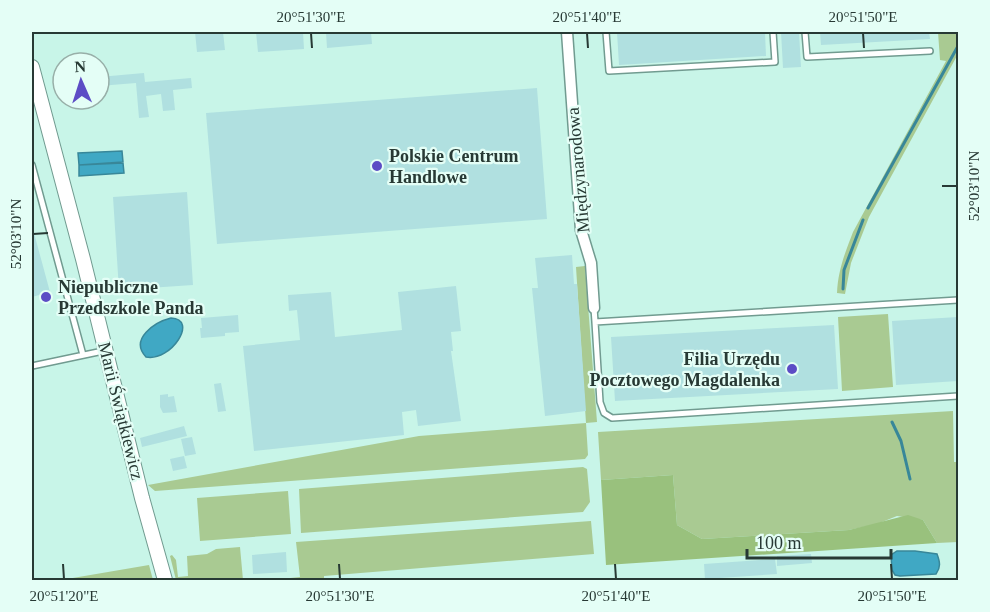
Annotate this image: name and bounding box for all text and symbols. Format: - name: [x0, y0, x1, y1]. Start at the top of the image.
- text: 20°51'30"E: [277, 9, 346, 25]
- text: 20°51'40"E: [553, 9, 622, 25]
- text: 20°51'50"E: [829, 9, 898, 25]
- north arrow: [51, 51, 111, 111]
- text: N: [74, 58, 87, 75]
- street label: Międzynarodowa: [563, 106, 593, 234]
- place label: Polskie Centrum Handlowe: [389, 146, 519, 187]
- text: 52°03'10"N: [966, 151, 982, 221]
- marker: Polskie Centrum Handlowe: [370, 159, 384, 173]
- text: 52°03'10"N: [8, 199, 24, 269]
- place label: Niepubliczne Przedszkole Panda: [58, 277, 204, 318]
- marker: Niepubliczne Przedszkole Panda: [39, 290, 53, 304]
- street label: Marii Świątkiewicz: [94, 340, 149, 482]
- place label: Filia Urzędu Pocztowego Magdalenka: [590, 349, 780, 390]
- marker: Filia Urzędu Pocztowego Magdalenka: [785, 362, 799, 376]
- scale bar: [747, 522, 891, 560]
- text: 100 m: [756, 533, 802, 553]
- text: 20°51'20"E: [30, 588, 99, 604]
- text: 20°51'30"E: [306, 588, 375, 604]
- text: 20°51'40"E: [582, 588, 651, 604]
- text: 20°51'50"E: [858, 588, 927, 604]

